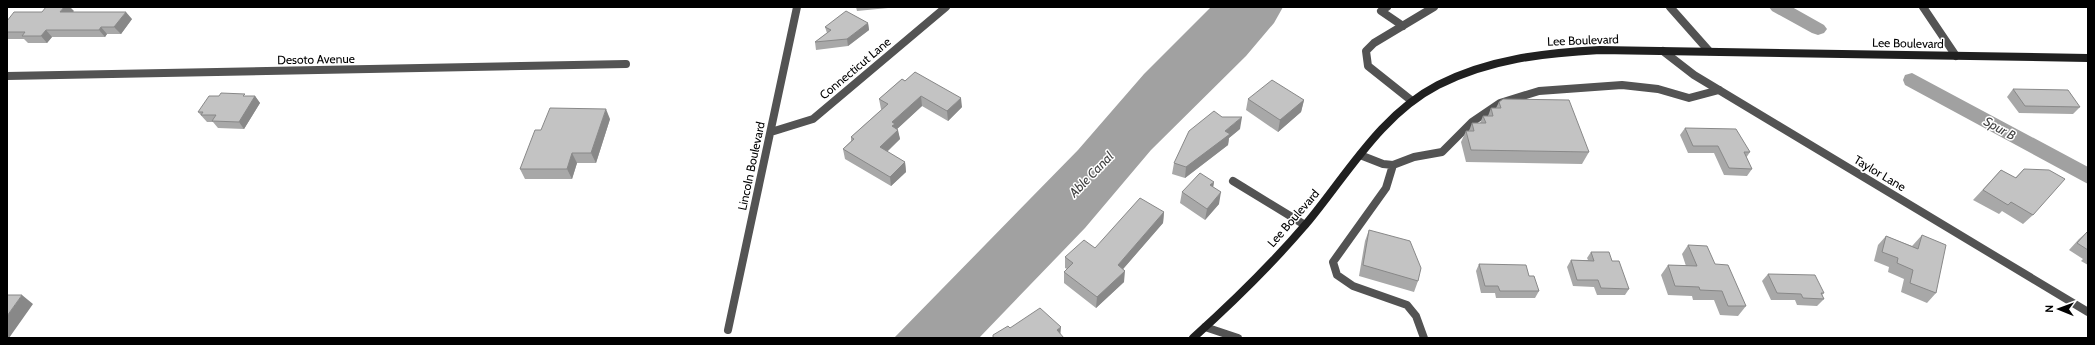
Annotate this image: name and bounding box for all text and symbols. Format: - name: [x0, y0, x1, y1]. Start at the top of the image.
- street label: Lee Boulevard: [1547, 31, 1619, 49]
- street label: Connecticut Lane: [816, 34, 894, 102]
- street label: Lee Boulevard: [1872, 35, 1944, 51]
- street label: Desoto Avenue: [277, 51, 355, 67]
- water label: Spur B: [1981, 113, 2019, 143]
- street label: Lincoln Boulevard: [734, 120, 768, 212]
- water label: Able Canal: [1065, 148, 1116, 201]
- street label: Taylor Lane: [1851, 152, 1909, 194]
- street label: Lee Boulevard: [1264, 186, 1322, 250]
- north arrow: [2039, 289, 2079, 329]
- text: N: [2042, 305, 2056, 313]

